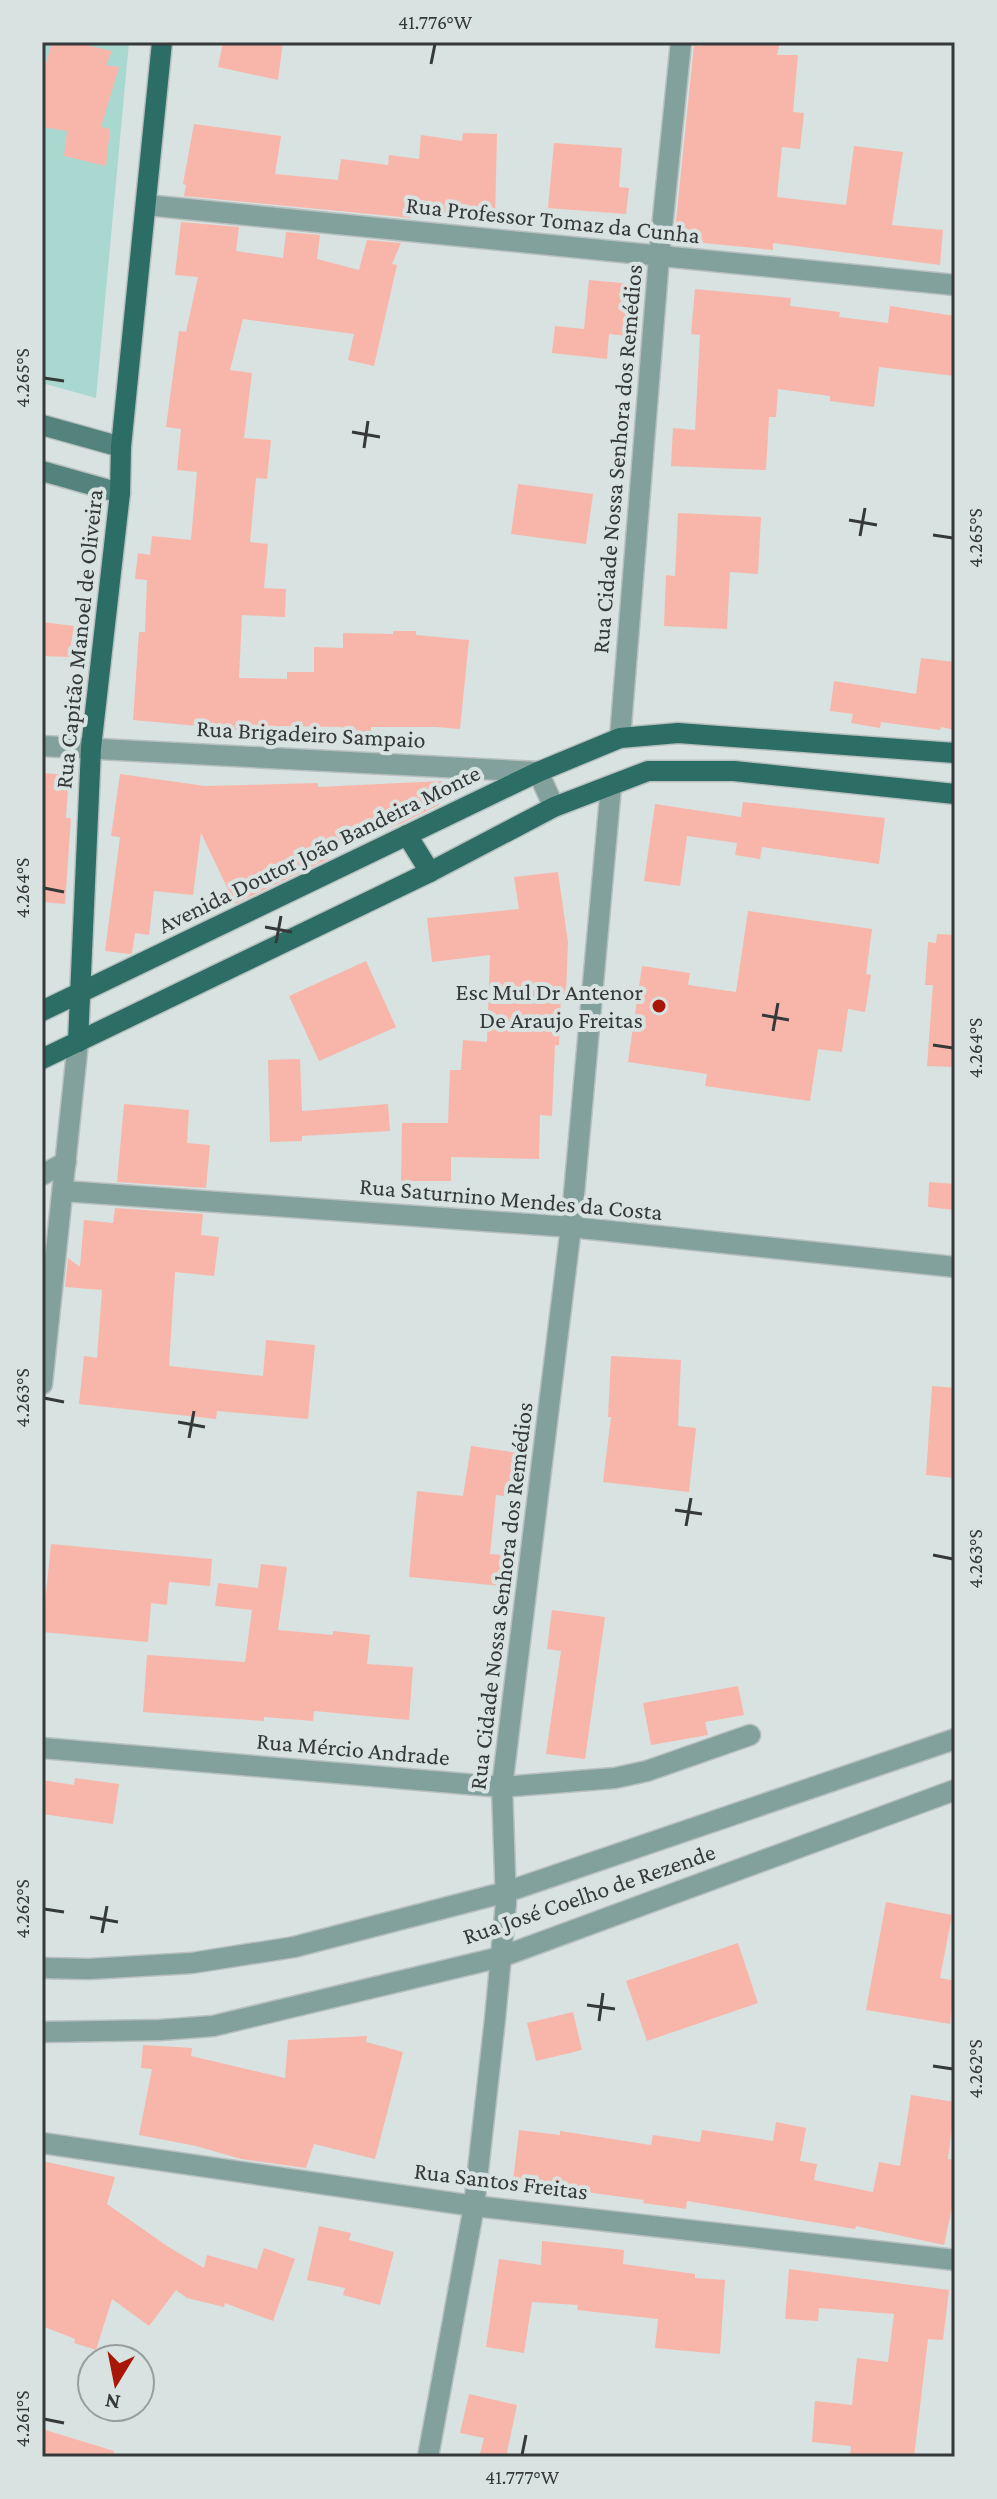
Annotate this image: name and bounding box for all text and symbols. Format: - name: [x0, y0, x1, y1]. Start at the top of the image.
- text: 41.776°W: [398, 11, 473, 33]
- street label: Rua Professor Tomaz da Cunha: [405, 191, 701, 248]
- street label: Rua Cidade Nossa Senhora dos Remédios: [586, 263, 647, 655]
- text: 4.265°S: [11, 348, 33, 408]
- street label: Rua Capitão Manoel de Oliveira: [49, 488, 108, 790]
- text: 4.265°S: [964, 508, 986, 568]
- street label: Rua Brigadeiro Sampaio: [196, 714, 426, 753]
- street label: Avenida Doutor João Bandeira Monte: [153, 759, 484, 939]
- text: 4.264°S: [11, 858, 33, 918]
- place label: Esc Mul Dr Antenor De Araujo Freitas: [455, 978, 643, 1033]
- marker: Esc Mul Dr Antenor De Araujo Freitas: [650, 997, 668, 1015]
- text: 4.264°S: [964, 1018, 986, 1078]
- street label: Rua Saturnino Mendes da Costa: [358, 1172, 664, 1225]
- text: 4.263°S: [11, 1368, 33, 1428]
- street label: Rua Cidade Nossa Senhora dos Remédios: [463, 1401, 538, 1791]
- text: 4.263°S: [964, 1529, 986, 1589]
- street label: Rua Mércio Andrade: [255, 1727, 451, 1770]
- street label: Rua José Coelho de Rezende: [459, 1838, 718, 1949]
- text: 4.262°S: [11, 1879, 33, 1939]
- text: 4.262°S: [964, 2039, 986, 2099]
- street label: Rua Santos Freitas: [413, 2156, 590, 2205]
- north arrow: [76, 2343, 156, 2423]
- text: N: [103, 2389, 122, 2416]
- text: 4.261°S: [11, 2390, 33, 2448]
- text: 41.777°W: [485, 2466, 560, 2488]

